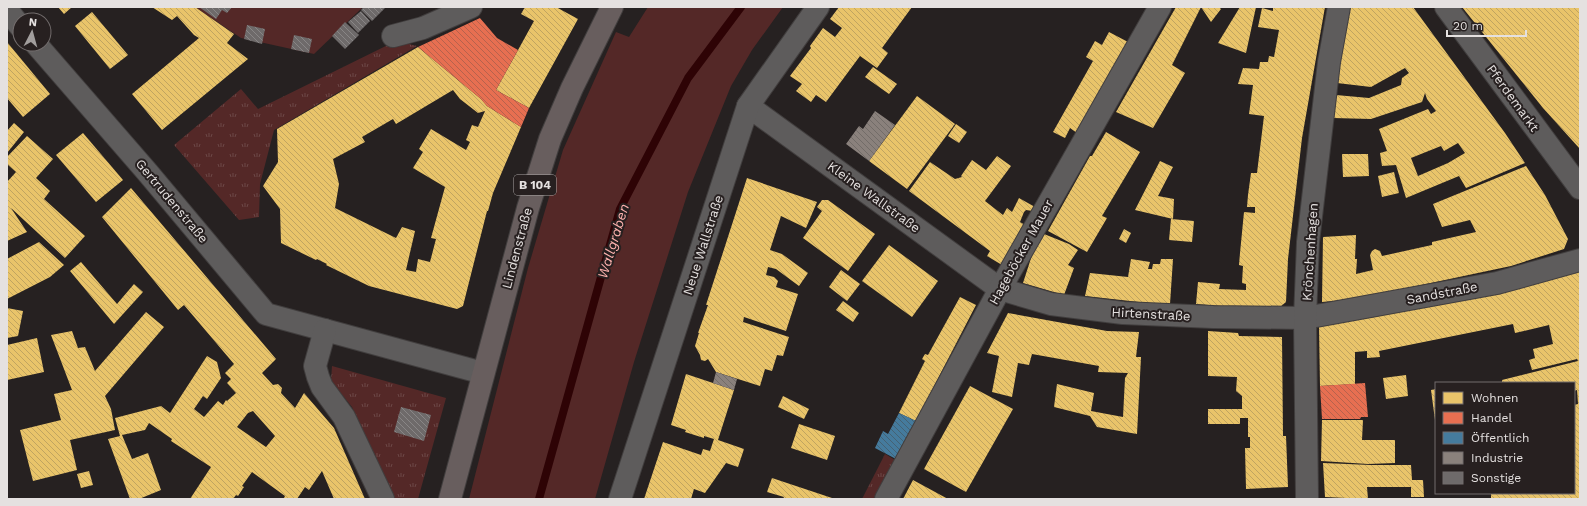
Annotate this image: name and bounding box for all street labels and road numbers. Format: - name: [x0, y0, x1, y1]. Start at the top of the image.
- street label: Pferdemarkt: [1484, 62, 1543, 135]
- street label: Gertrudenstraße: [133, 156, 211, 246]
- street label: Kleine Wallstraße: [825, 158, 923, 236]
- road number: B 104: [514, 175, 556, 195]
- street label: Neue Wallstraße: [680, 193, 726, 297]
- street label: Hageböcker Mauer: [986, 197, 1056, 307]
- street label: Krönchenhagen: [1299, 202, 1321, 302]
- street label: Lindenstraße: [499, 206, 535, 290]
- street label: Sandstraße: [1405, 279, 1479, 307]
- street label: Hirtenstraße: [1111, 304, 1191, 324]

